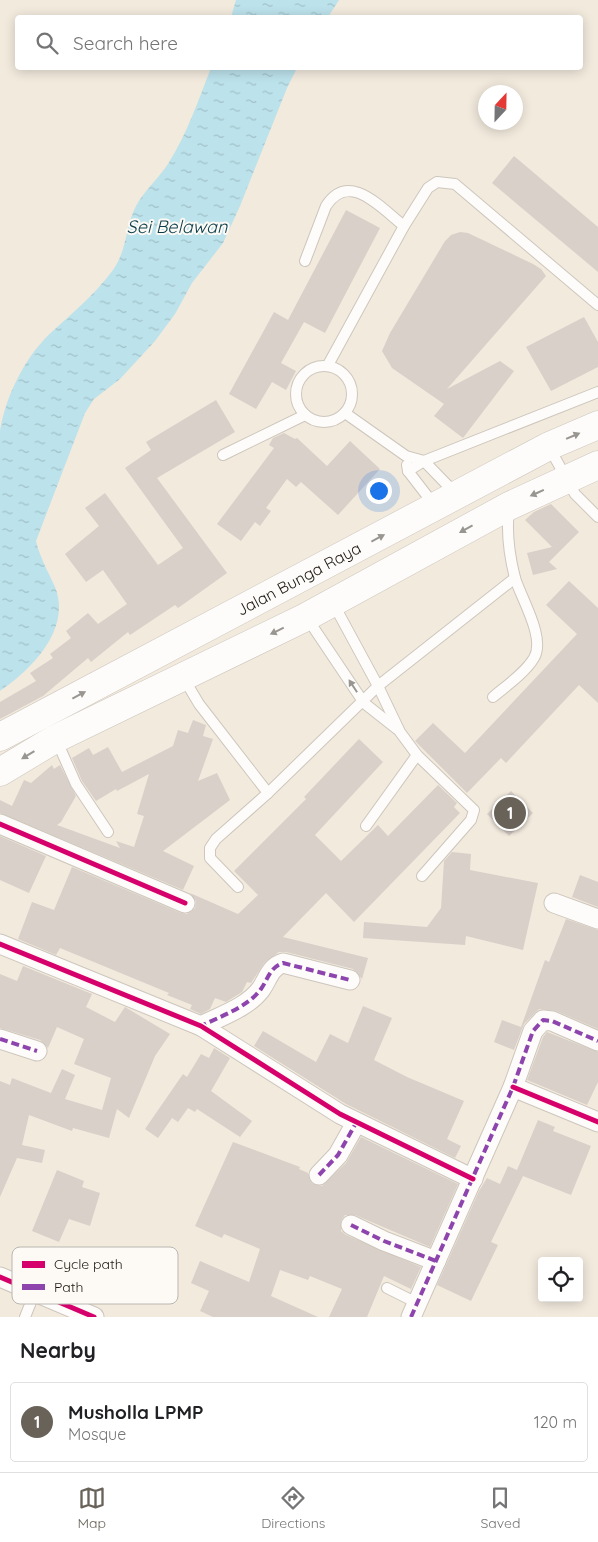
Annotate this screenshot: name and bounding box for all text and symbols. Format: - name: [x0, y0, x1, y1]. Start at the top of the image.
- search box: [15, 15, 583, 70]
- icon: search: [33, 29, 61, 57]
- text: Search here: [73, 31, 178, 55]
- north arrow: [478, 85, 523, 130]
- water label: Sei Belawan: [127, 215, 228, 238]
- one-way arrow: [566, 431, 580, 439]
- your location: [366, 478, 392, 504]
- one-way arrow: [530, 490, 544, 498]
- one-way arrow: [460, 525, 473, 534]
- one-way arrow: [371, 534, 385, 542]
- street label: Jalan Bunga Raya: [233, 538, 364, 620]
- one-way arrow: [270, 627, 284, 635]
- one-way arrow: [348, 679, 358, 693]
- one-way arrow: [72, 691, 87, 699]
- one-way arrow: [21, 751, 34, 760]
- pin: 1: [494, 794, 526, 832]
- legend: [12, 1247, 178, 1304]
- text: Cycle path: [54, 1255, 123, 1273]
- map controls: [538, 1257, 583, 1302]
- button: locate: [538, 1257, 583, 1302]
- text: Path: [54, 1278, 83, 1296]
- text: Nearby: [20, 1337, 96, 1363]
- text: Musholla LPMP: [68, 1400, 204, 1424]
- text: 1: [34, 1412, 40, 1432]
- text: 120 m: [534, 1412, 577, 1432]
- text: Mosque: [68, 1424, 126, 1444]
- tab: Map: [78, 1484, 106, 1532]
- tab: Directions: [261, 1484, 325, 1532]
- tab: Saved: [480, 1484, 520, 1532]

